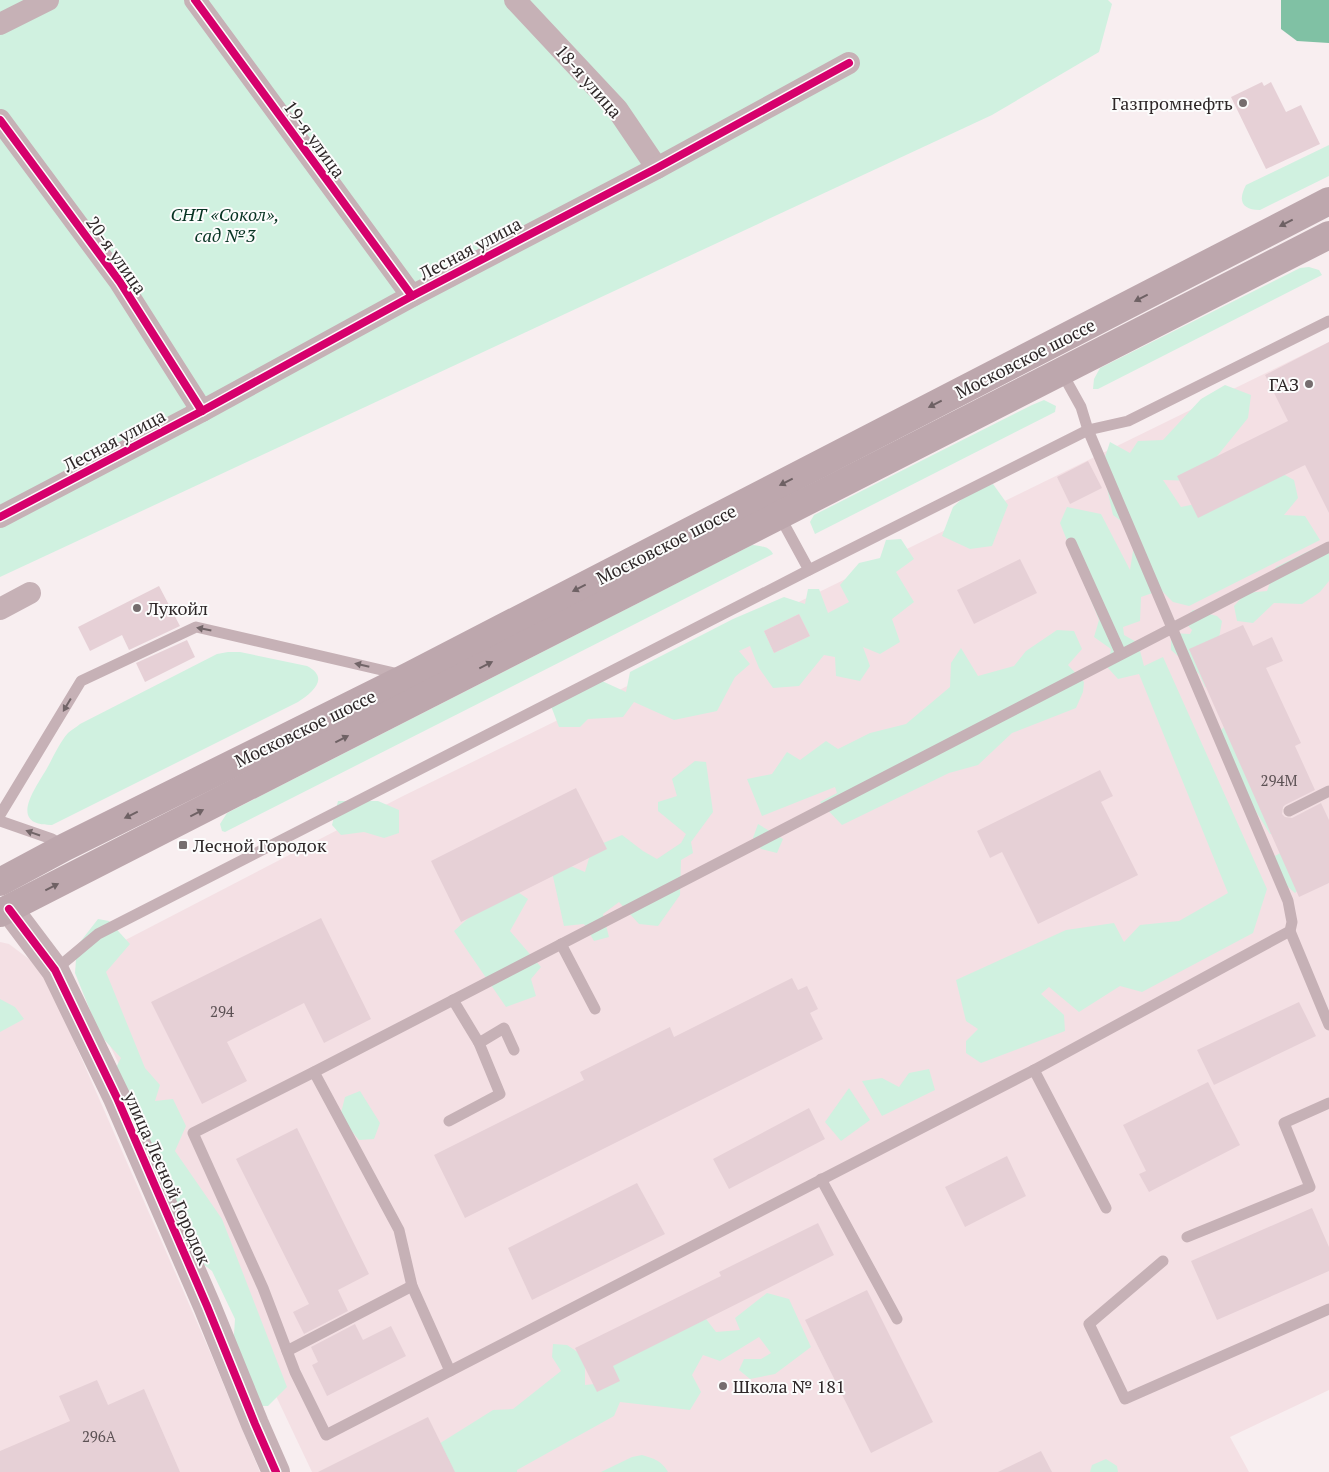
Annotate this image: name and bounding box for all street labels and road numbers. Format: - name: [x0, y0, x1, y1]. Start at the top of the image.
- street label: 18-я улица: [550, 39, 628, 123]
- street label: 19-я улица: [279, 95, 351, 183]
- street label: 20-я улица: [81, 211, 153, 299]
- street label: Лесная улица: [414, 211, 525, 286]
- street label: Московское шоссе: [951, 312, 1099, 404]
- street label: Лесная улица: [58, 403, 169, 478]
- street label: Московское шоссе: [592, 498, 740, 590]
- street label: Московское шоссе: [230, 683, 380, 773]
- street label: улица Лесной Городок: [119, 1087, 217, 1269]

